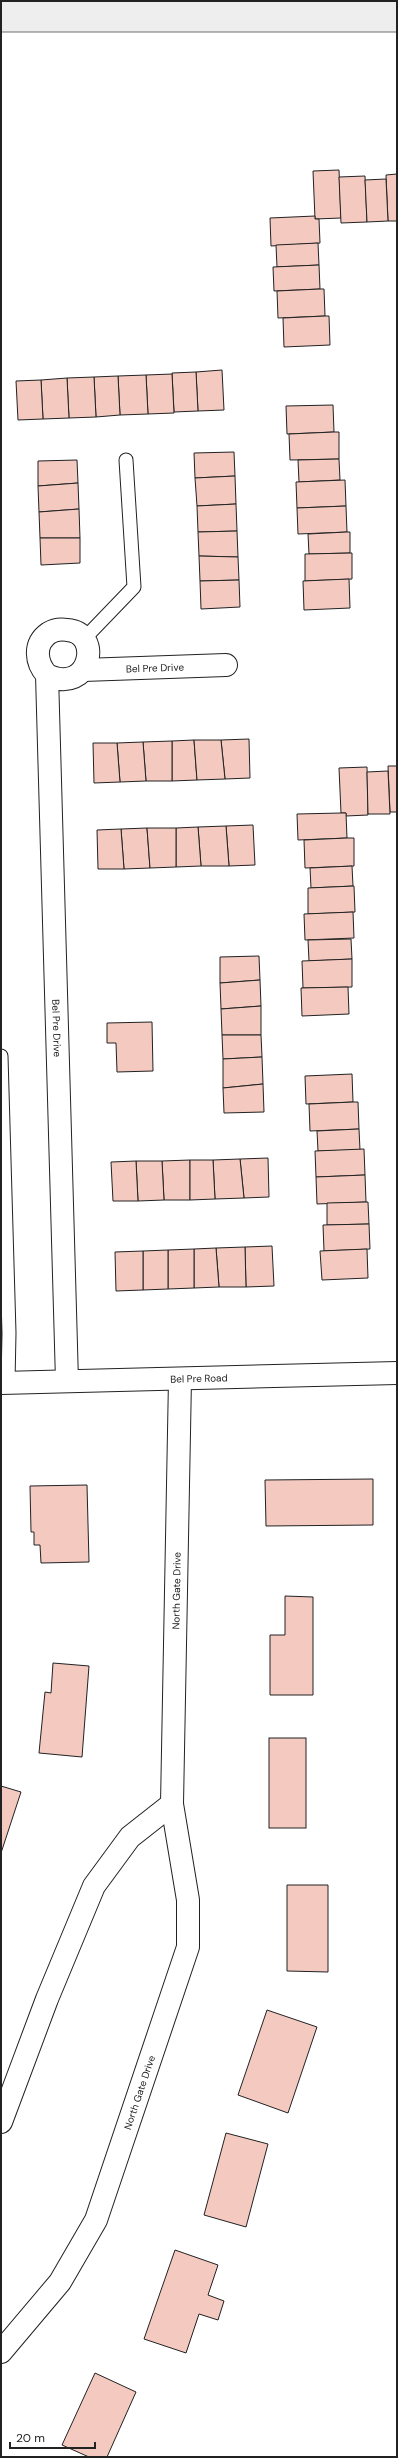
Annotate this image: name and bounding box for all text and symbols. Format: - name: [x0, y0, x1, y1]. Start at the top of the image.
- street label: Bel Pre Drive: [126, 660, 185, 675]
- street label: Bel Pre Drive: [49, 999, 64, 1058]
- street label: Bel Pre Road: [170, 1371, 228, 1386]
- street label: North Gate Drive: [169, 1551, 184, 1630]
- street label: North Gate Drive: [121, 2053, 158, 2131]
- scale bar: [10, 2424, 95, 2450]
- text: 20 m: [16, 2430, 45, 2446]

